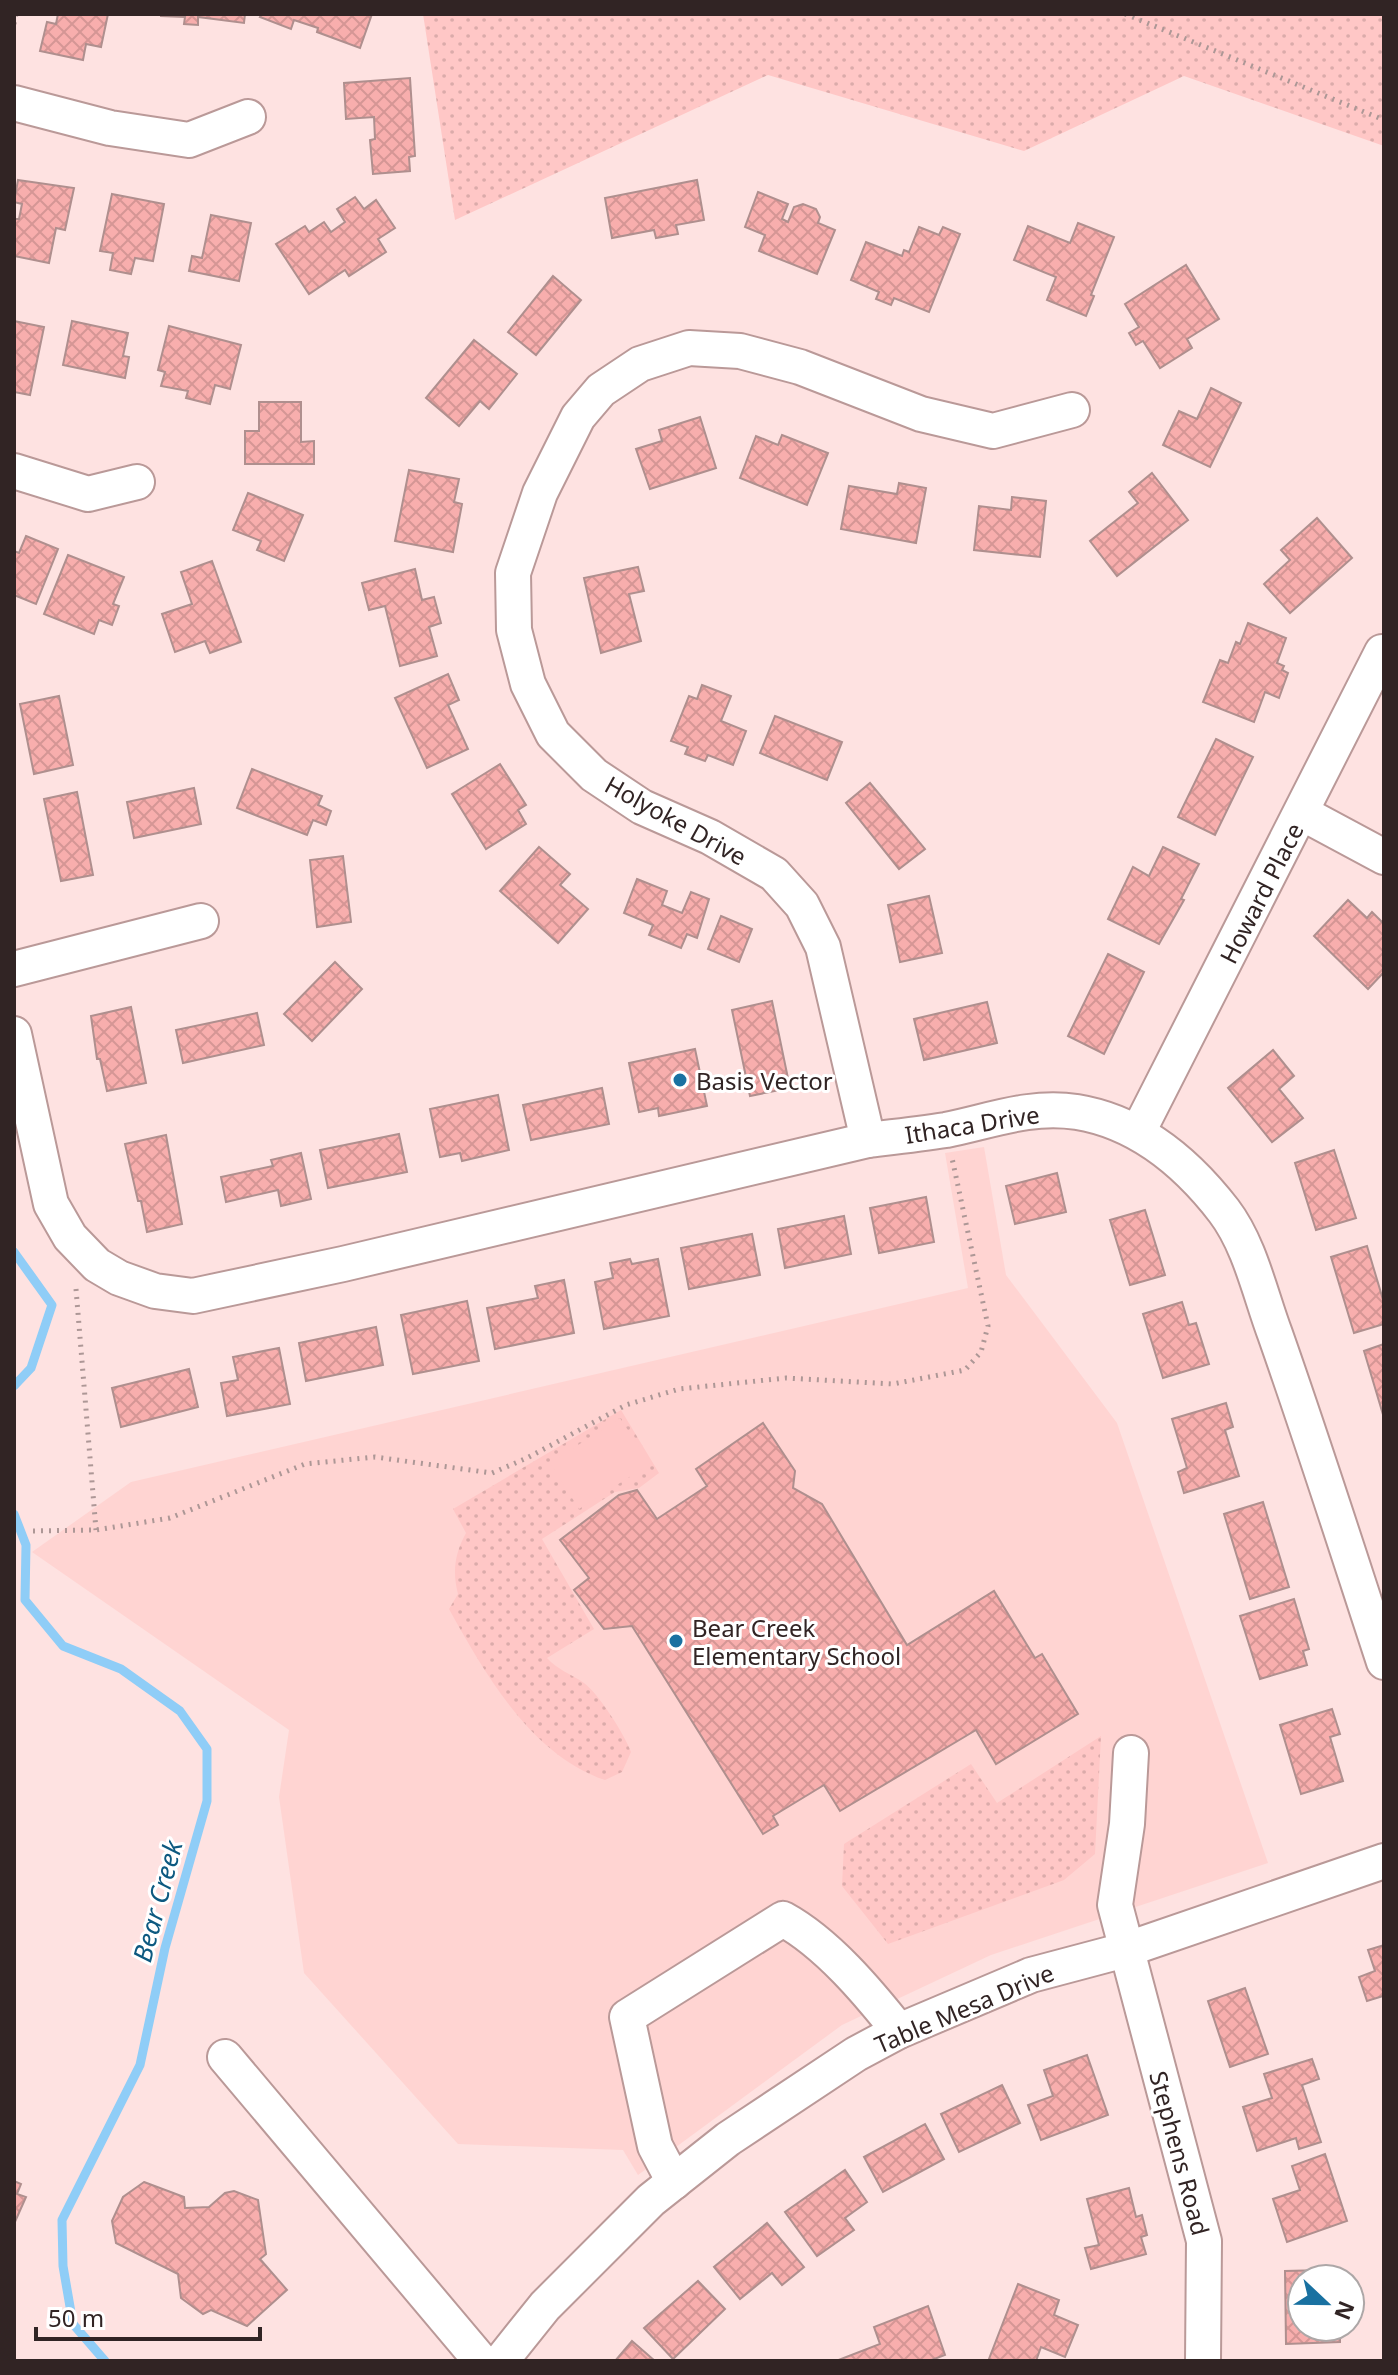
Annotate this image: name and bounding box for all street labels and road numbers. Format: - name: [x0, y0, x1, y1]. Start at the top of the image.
- street label: Holyoke Drive: [599, 767, 753, 873]
- street label: Howard Place: [1211, 817, 1311, 969]
- street label: Ithaca Drive: [902, 1097, 1042, 1151]
- street label: Table Mesa Drive: [869, 1955, 1059, 2061]
- street label: Stephens Road: [1142, 2067, 1218, 2239]

